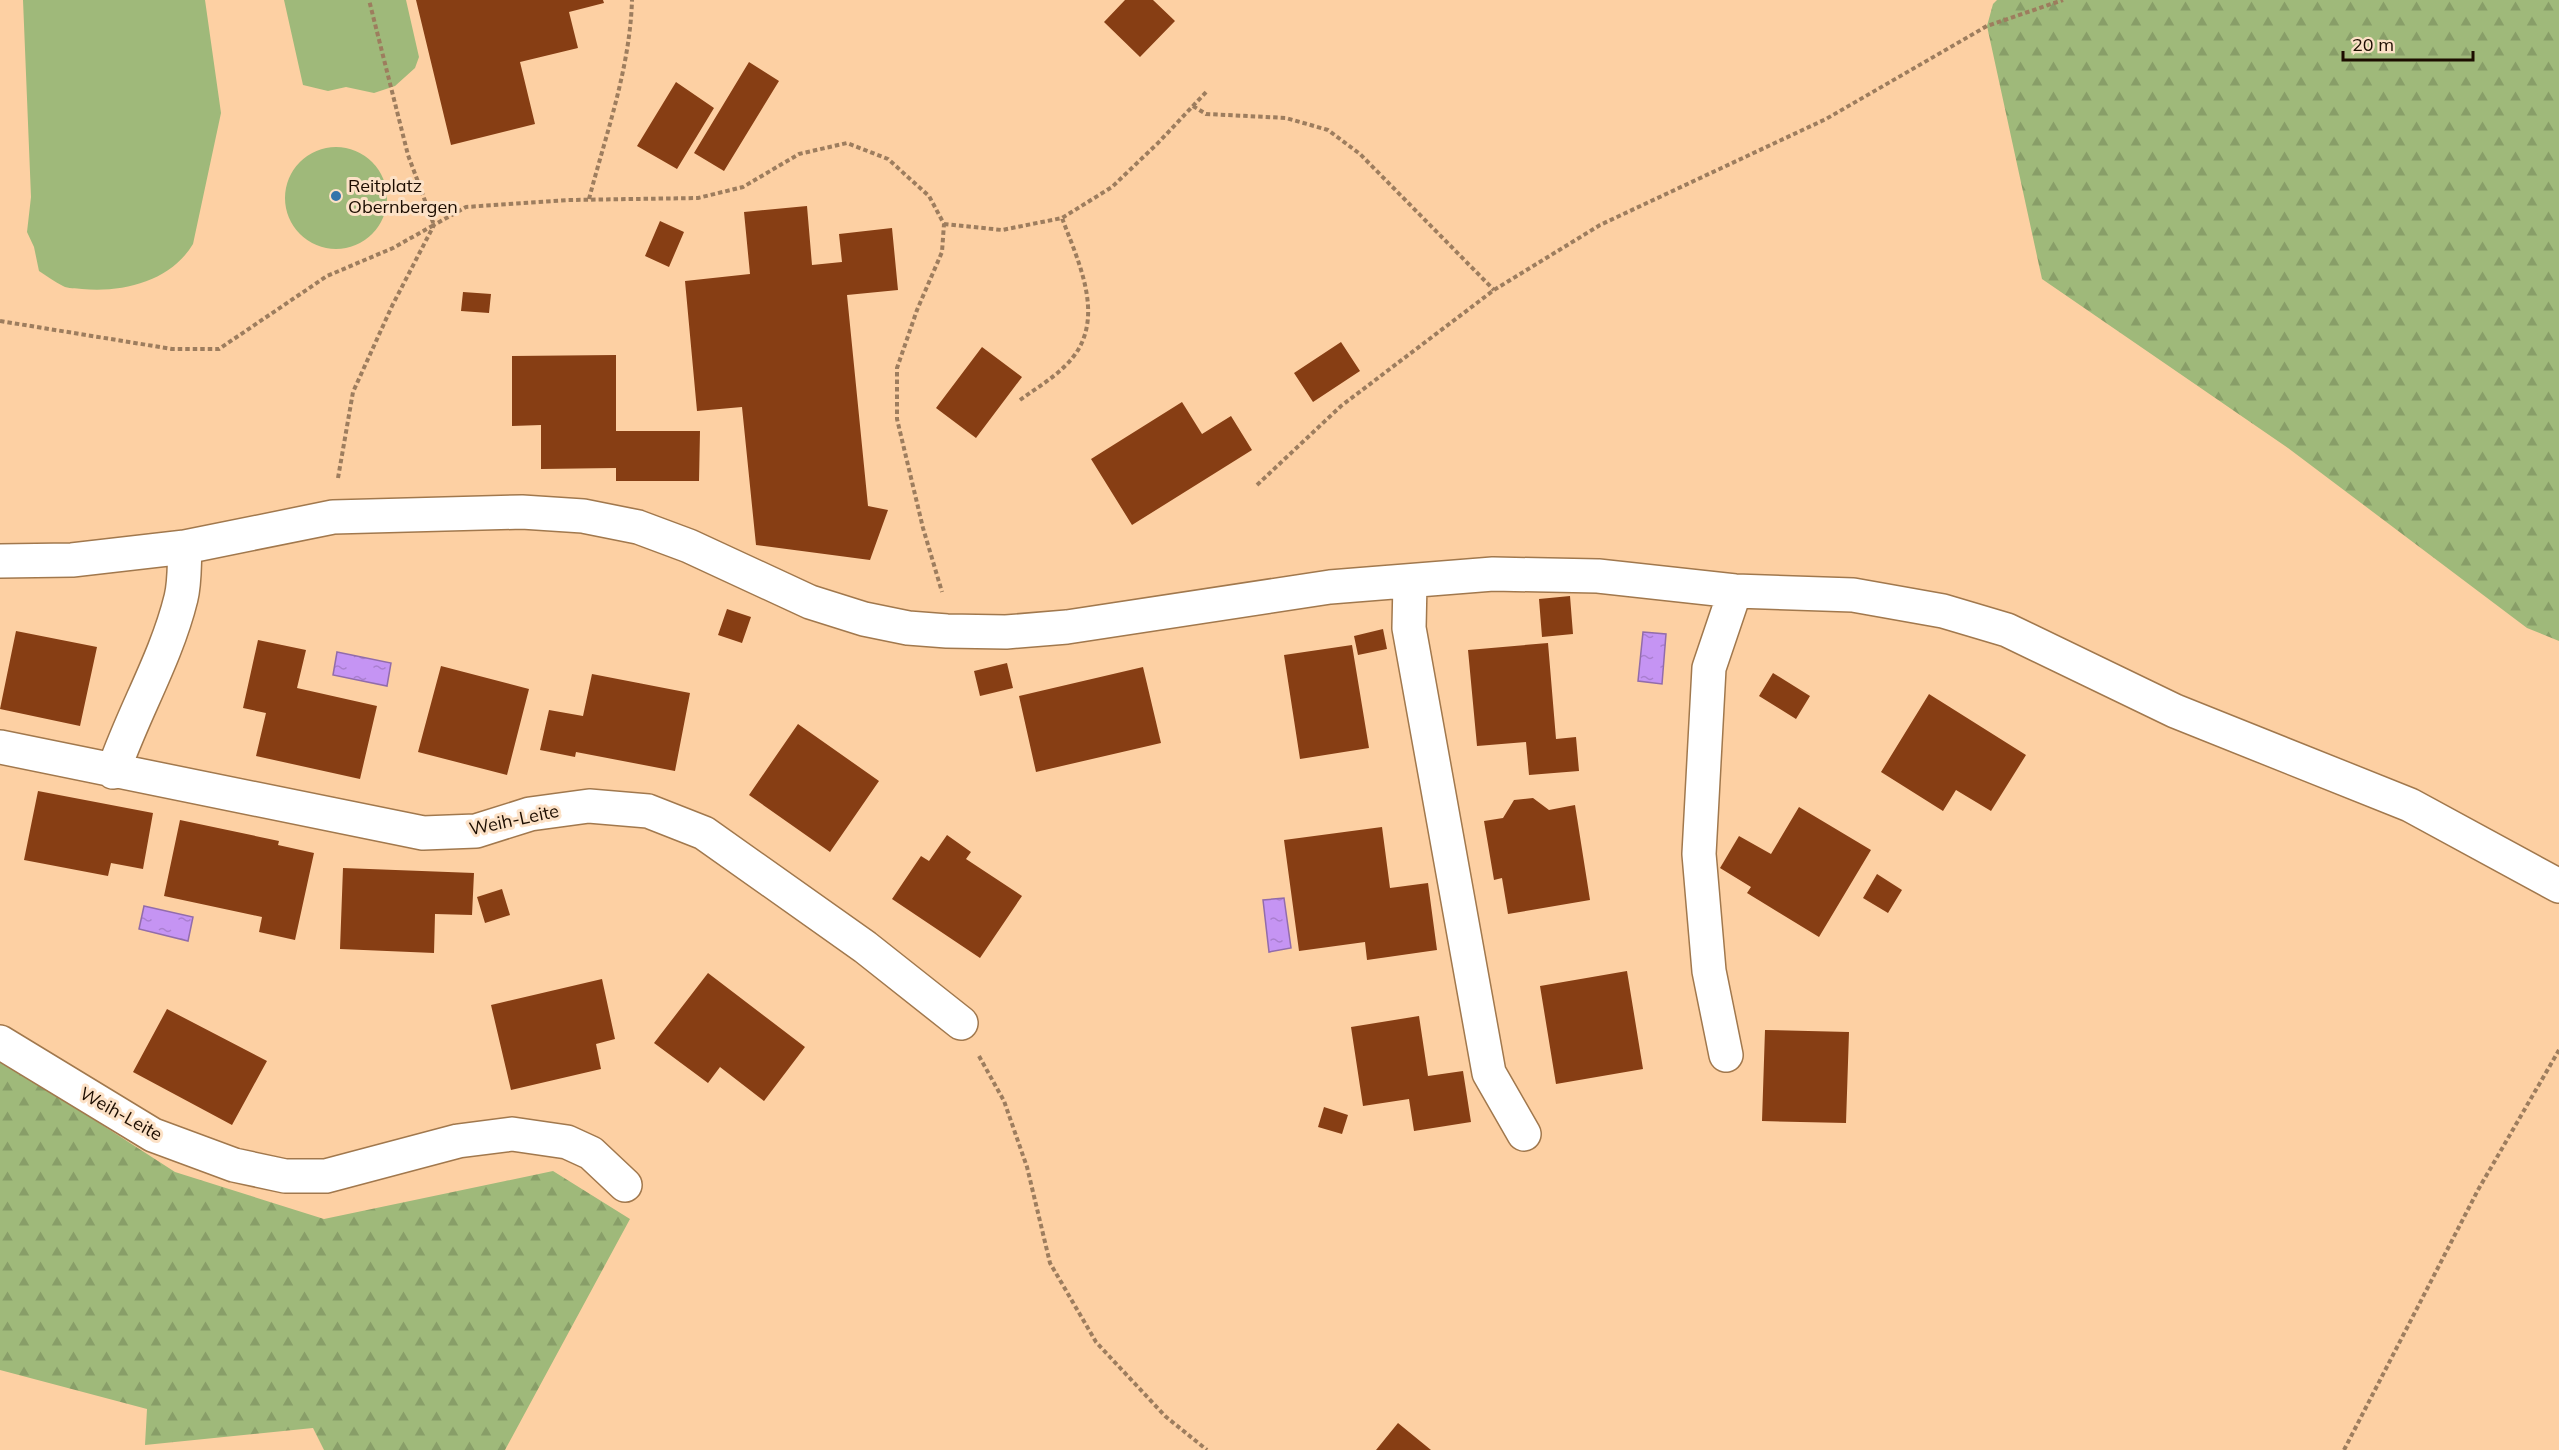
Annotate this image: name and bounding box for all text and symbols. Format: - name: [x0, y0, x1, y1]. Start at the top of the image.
- scale bar: [2343, 24, 2474, 62]
- text: 20 m: [2352, 33, 2394, 56]
- place label: Reitplatz Obernbergen: [348, 174, 458, 218]
- marker: Reitplatz Obernbergen: [329, 189, 343, 203]
- street label: Weih-Leite: [467, 799, 561, 840]
- street label: Weih-Leite: [76, 1081, 167, 1146]

